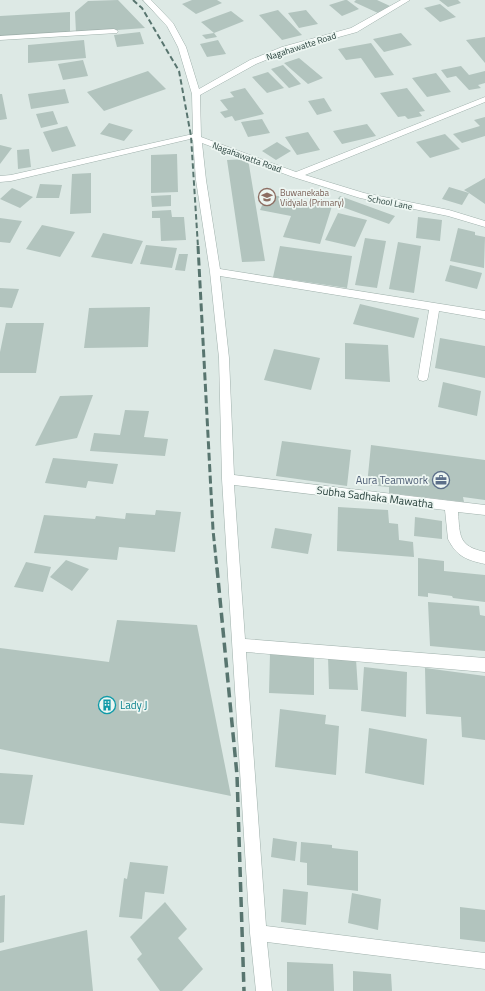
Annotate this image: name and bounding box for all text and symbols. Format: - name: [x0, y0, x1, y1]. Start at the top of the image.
- street label: Nagahawatte Road: [264, 29, 338, 63]
- street label: Nagahawatta Road: [211, 138, 284, 176]
- place label: Buwanekaba Vidyala (Primary): [280, 186, 344, 209]
- school or university icon: Buwanekaba Vidyala (Primary): [257, 187, 277, 207]
- street label: School Lane: [366, 191, 414, 213]
- office icon: Aura Teamwork: [431, 470, 451, 490]
- place label: Aura Teamwork: [356, 472, 429, 488]
- street label: Subha Sadhaka Mawatha: [316, 482, 435, 512]
- building icon: Lady J: [97, 695, 117, 715]
- place label: Lady J: [120, 697, 148, 713]

